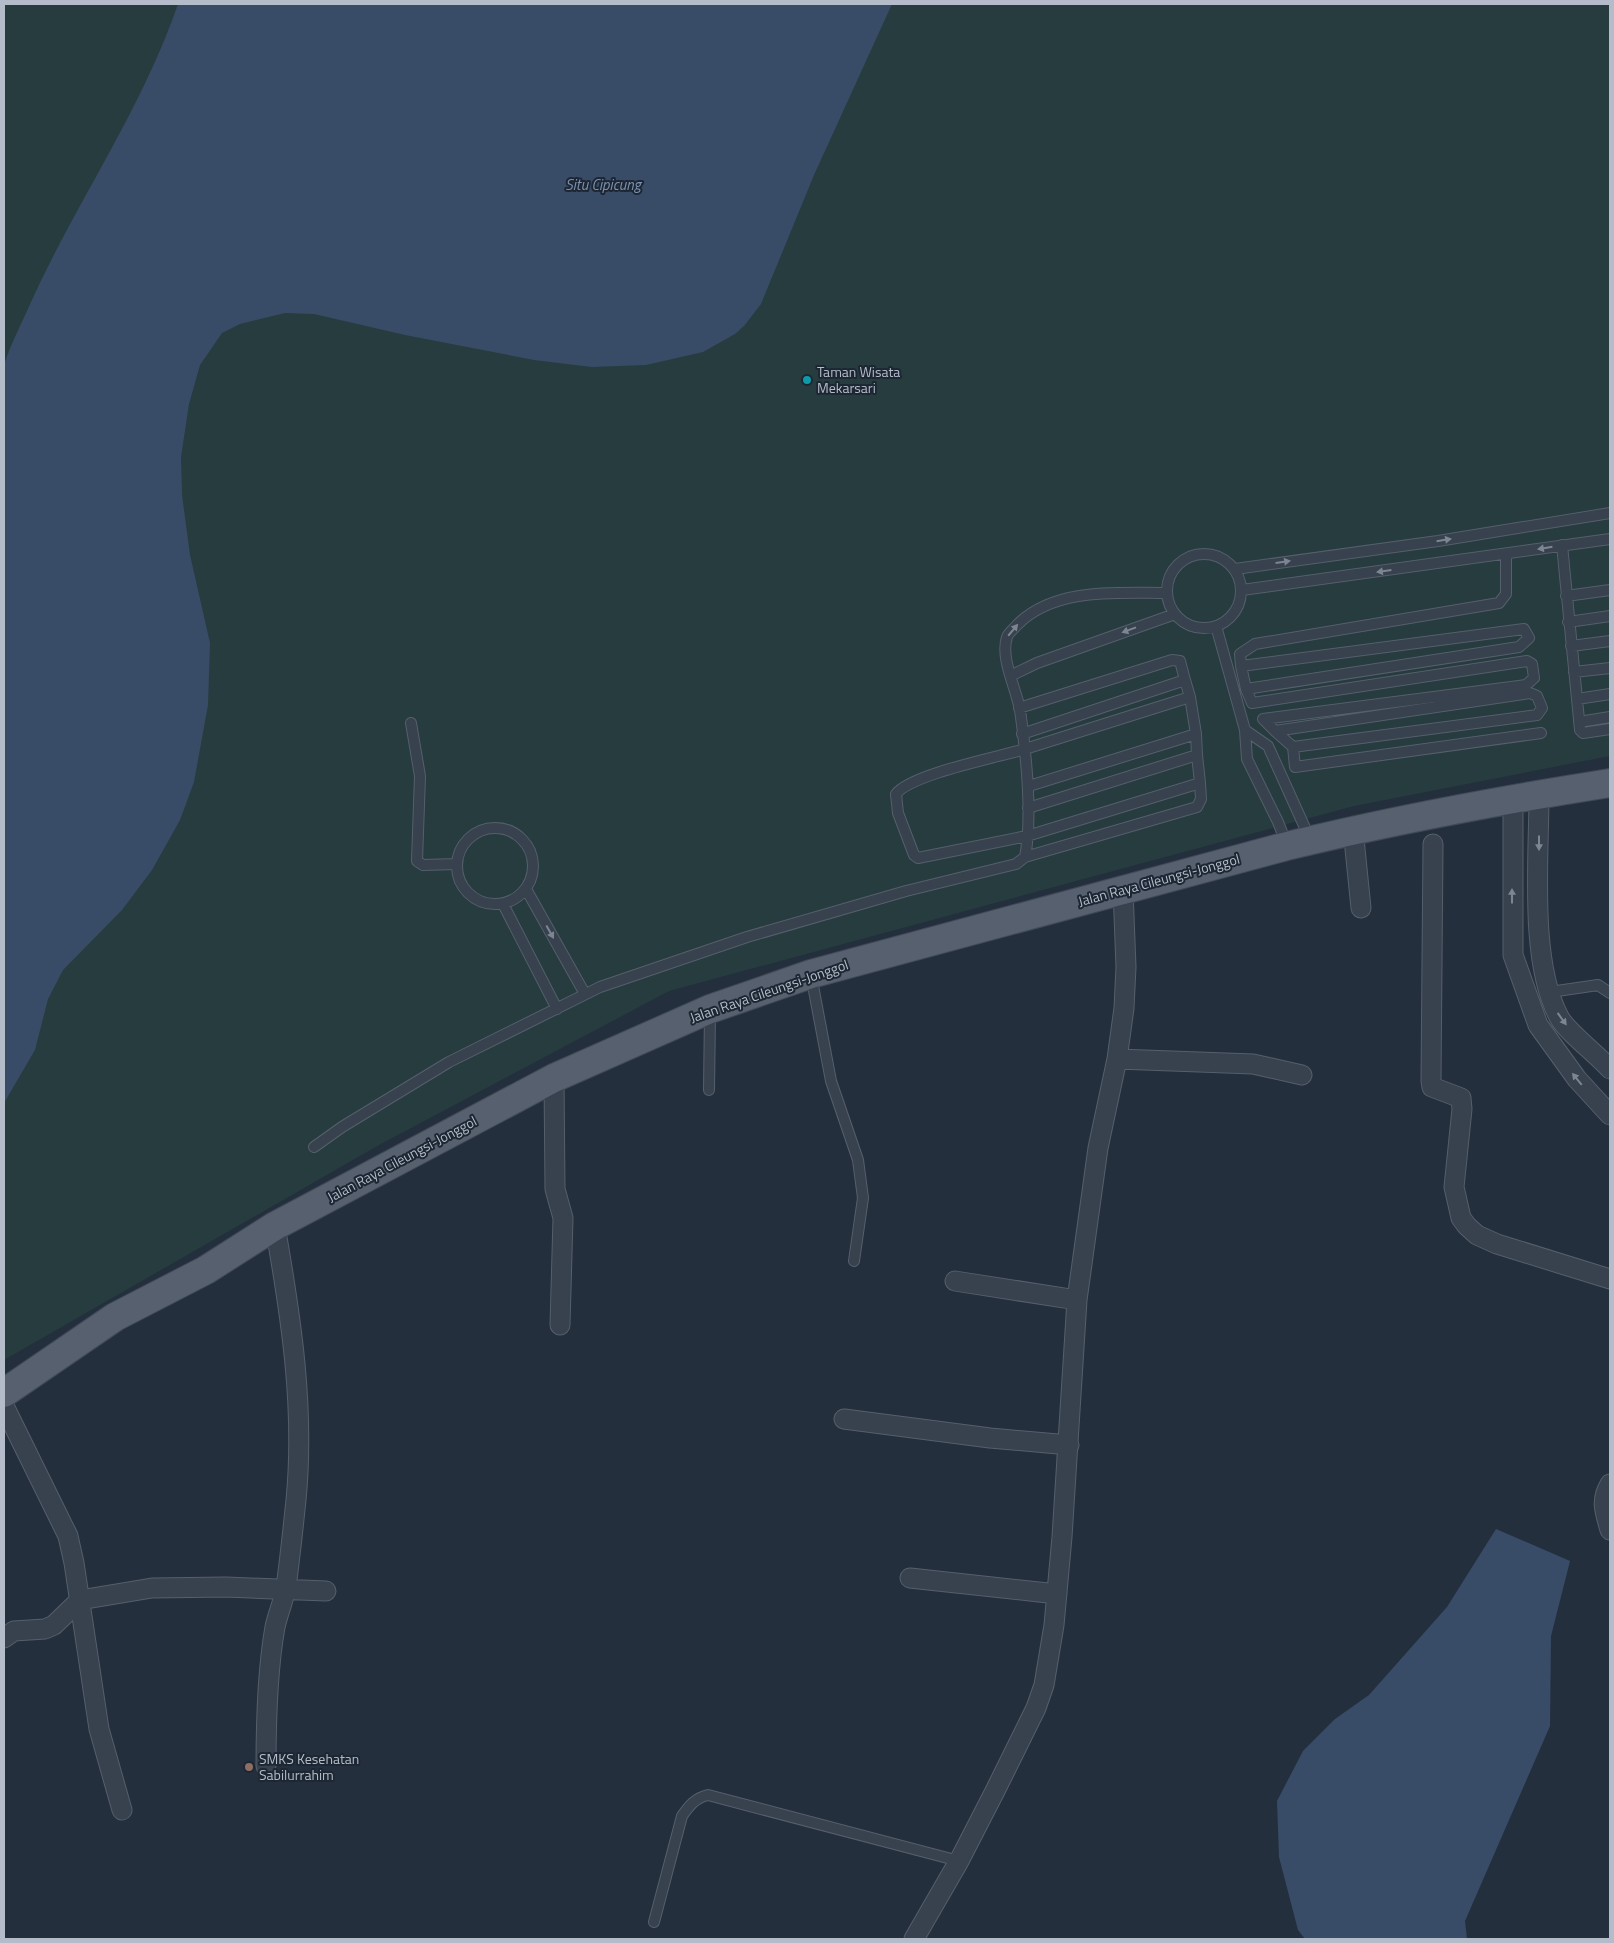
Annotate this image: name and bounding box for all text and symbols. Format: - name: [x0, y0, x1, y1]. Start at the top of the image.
- water label: Situ Cipicung: [565, 173, 643, 196]
- place label: Taman Wisata Mekarsari: [817, 361, 900, 398]
- marker: Taman Wisata Mekarsari: [801, 374, 813, 386]
- one-way arrow: [1436, 536, 1452, 544]
- one-way arrow: [1536, 544, 1552, 552]
- one-way arrow: [1275, 558, 1291, 566]
- one-way arrow: [1375, 567, 1391, 575]
- one-way arrow: [1007, 624, 1018, 637]
- one-way arrow: [1122, 627, 1137, 634]
- one-way arrow: [1535, 835, 1543, 851]
- street label: Jalan Raya Cileungsi-Jonggol: [1076, 848, 1242, 911]
- one-way arrow: [1508, 888, 1516, 904]
- one-way arrow: [545, 925, 554, 938]
- street label: Jalan Raya Cileungsi-Jonggol: [687, 953, 851, 1028]
- one-way arrow: [1557, 1012, 1567, 1026]
- one-way arrow: [1572, 1073, 1583, 1086]
- street label: Jalan Raya Cileungsi-Jonggol: [323, 1110, 480, 1207]
- place label: SMKS Kesehatan Sabilurrahim: [259, 1748, 359, 1785]
- marker: SMKS Kesehatan Sabilurrahim: [243, 1761, 255, 1773]

